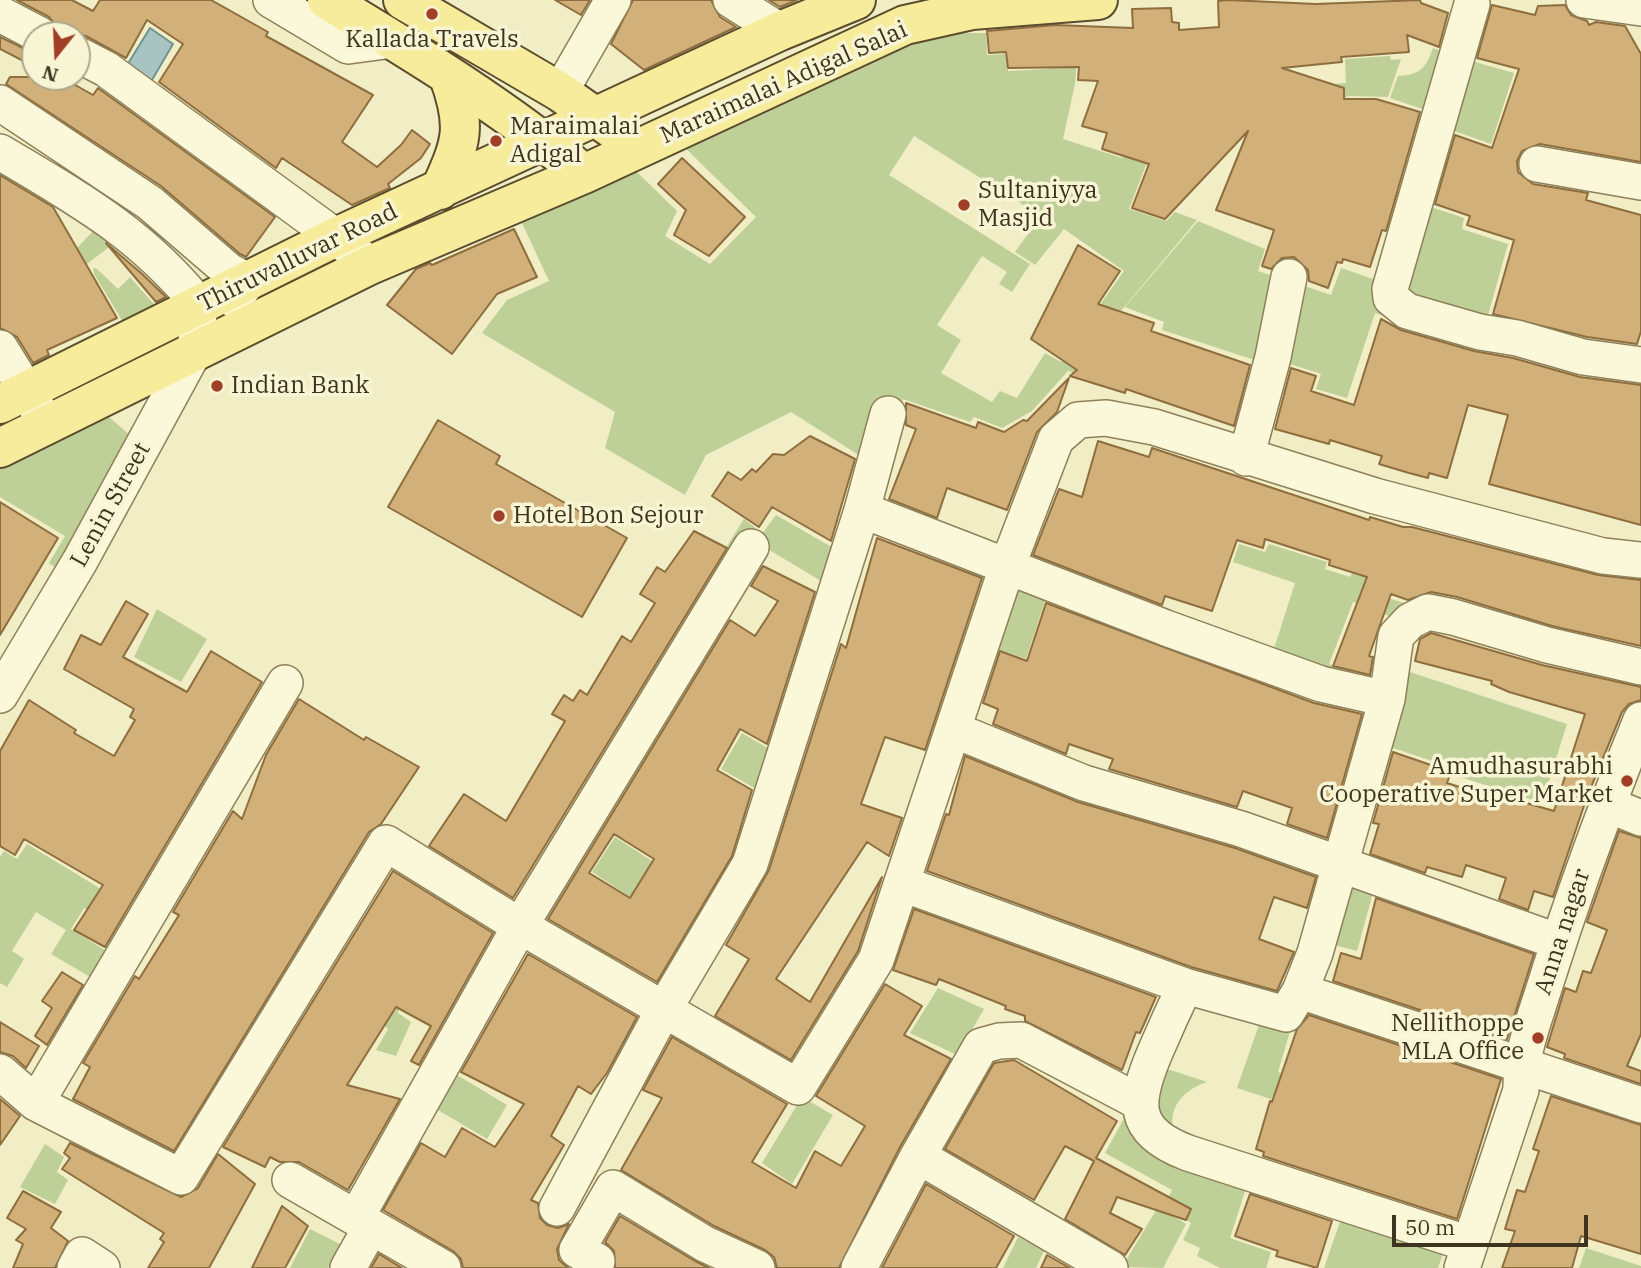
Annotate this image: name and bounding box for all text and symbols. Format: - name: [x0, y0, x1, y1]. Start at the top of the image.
- marker: Kallada Travels: [424, 6, 440, 22]
- street label: Maraimalai Adigal Salai: [656, 16, 912, 150]
- north arrow: [21, 21, 91, 91]
- place label: Kallada Travels: [345, 26, 519, 54]
- text: N: [39, 60, 61, 88]
- place label: Maraimalai Adigal: [510, 113, 639, 169]
- marker: Maraimalai Adigal: [488, 133, 504, 149]
- place label: Sultaniyya Masjid: [978, 177, 1098, 233]
- street label: Thiruvalluvar Road: [194, 197, 402, 319]
- marker: Sultaniyya Masjid: [956, 197, 972, 213]
- place label: Indian Bank: [231, 372, 369, 400]
- marker: Indian Bank: [209, 378, 225, 394]
- street label: Lenin Street: [65, 438, 157, 572]
- place label: Hotel Bon Sejour: [513, 502, 703, 530]
- marker: Hotel Bon Sejour: [491, 508, 507, 524]
- place label: Amudhasurabhi Cooperative Super Market: [1319, 753, 1613, 809]
- marker: Amudhasurabhi Cooperative Super Market: [1619, 773, 1635, 789]
- street label: Anna nagar: [1529, 865, 1597, 999]
- place label: Nellithoppe MLA Office: [1391, 1010, 1524, 1066]
- marker: Nellithoppe MLA Office: [1530, 1030, 1546, 1046]
- scale bar: [1396, 1202, 1592, 1246]
- text: 50 m: [1405, 1213, 1455, 1241]

